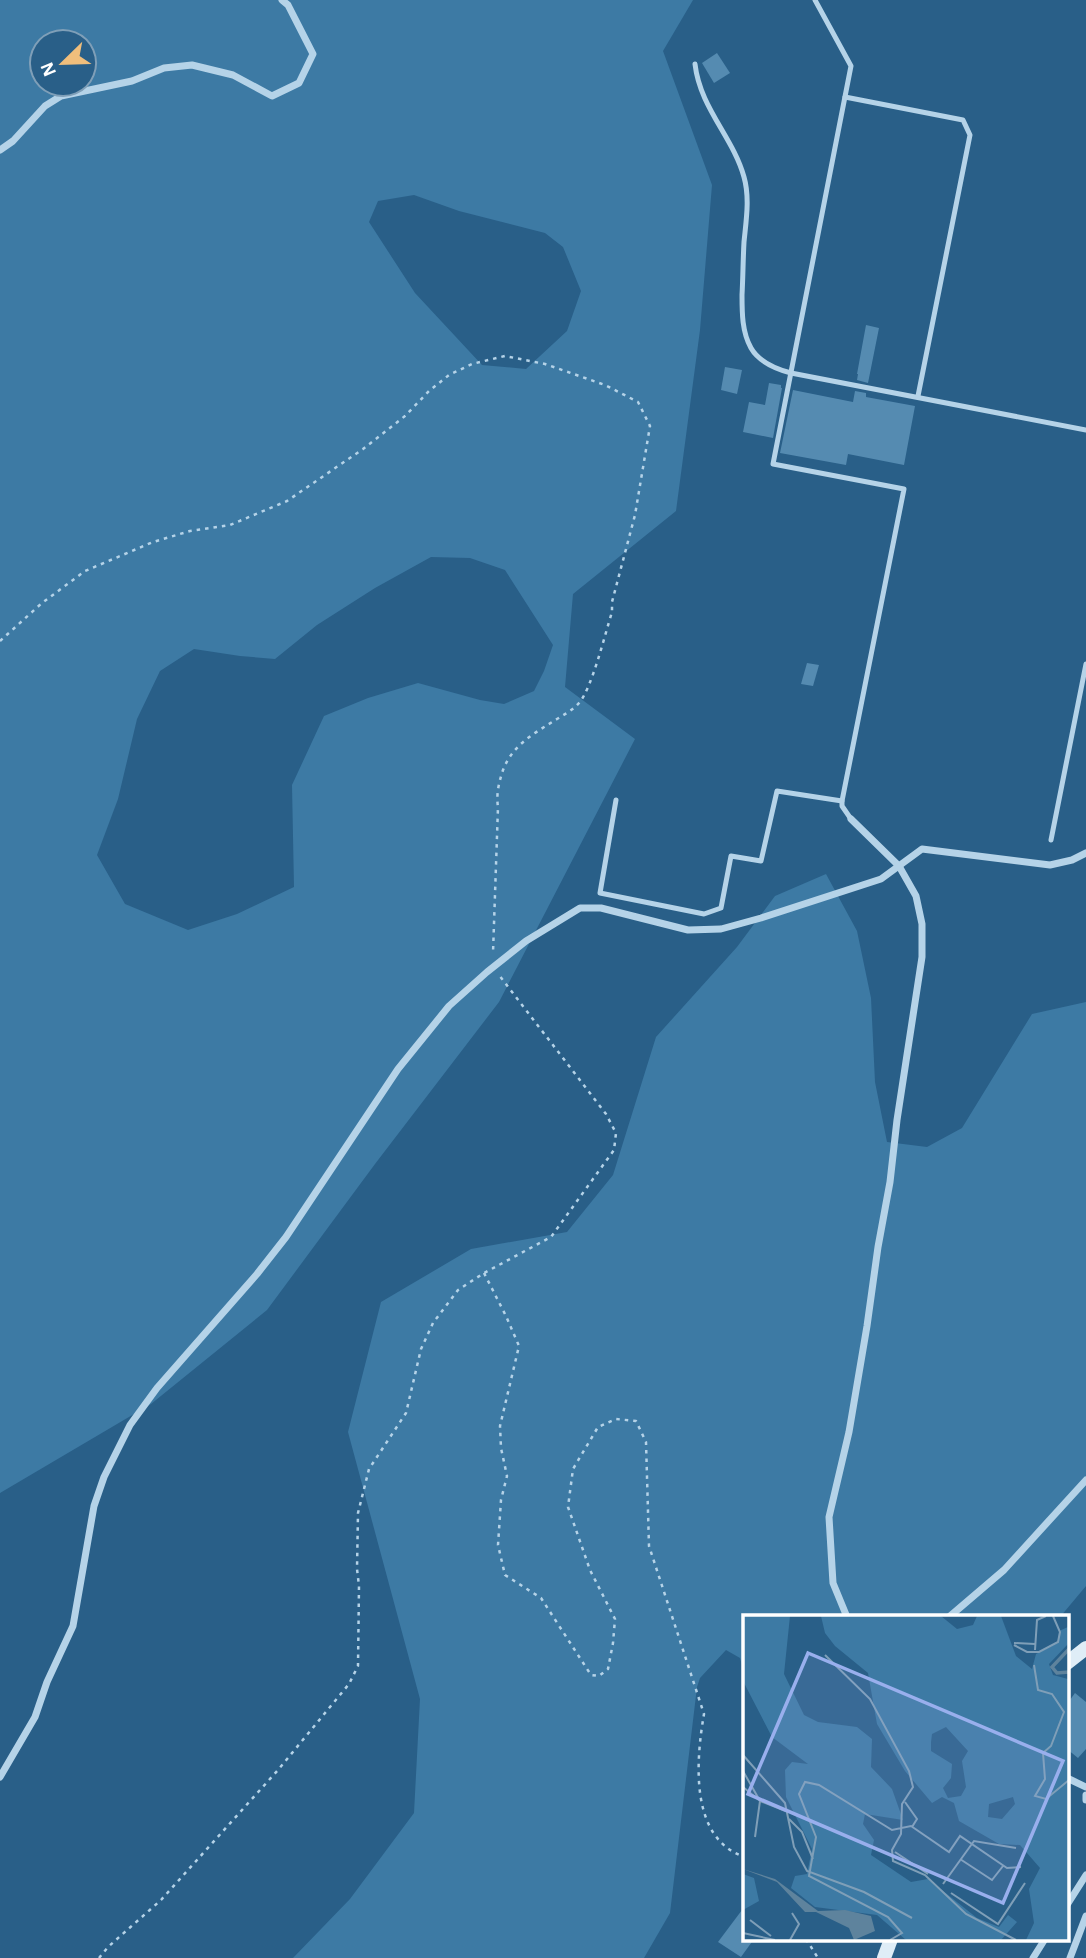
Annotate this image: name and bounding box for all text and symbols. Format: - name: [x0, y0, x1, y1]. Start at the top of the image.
- north arrow: [28, 28, 98, 98]
- text: N: [37, 59, 60, 79]
- inset map: [743, 1615, 1068, 1940]

